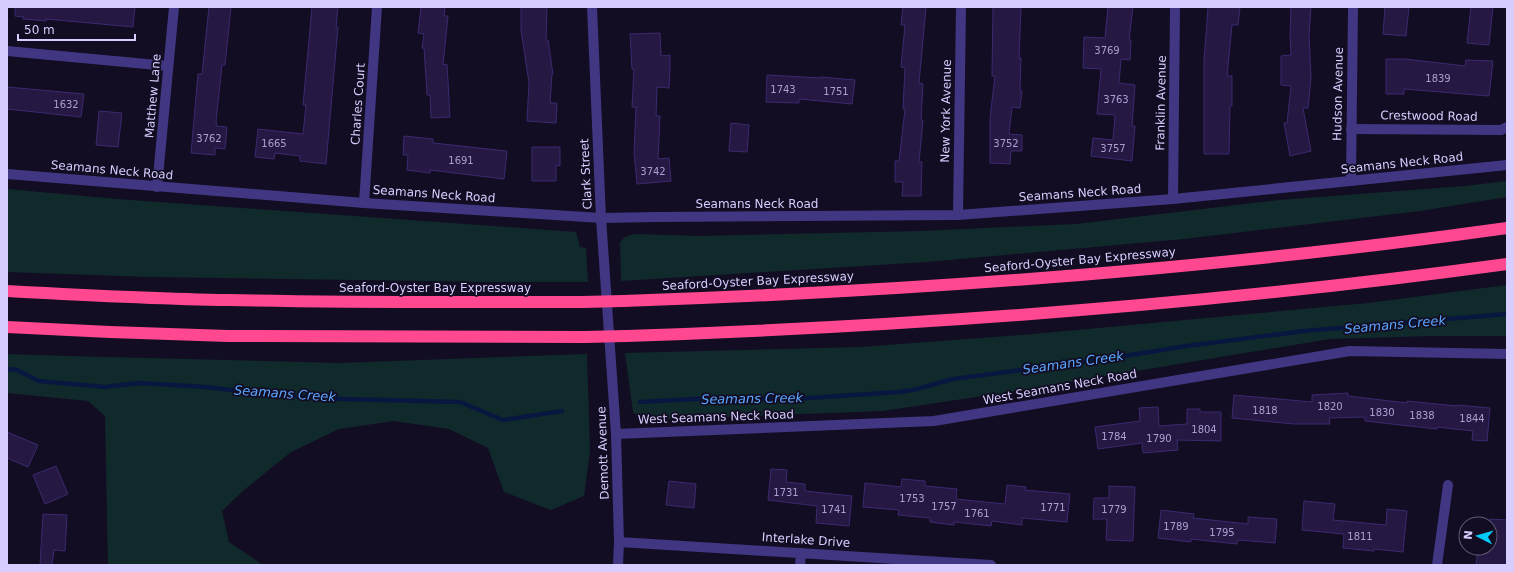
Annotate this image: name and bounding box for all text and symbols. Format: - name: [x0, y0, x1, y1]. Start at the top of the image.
- scale bar: [18, 16, 135, 42]
- text: 50 m: [24, 23, 55, 37]
- house number: 3769: [1094, 45, 1120, 56]
- street label: Hudson Avenue: [1330, 47, 1346, 141]
- street label: Matthew Lane: [142, 53, 164, 139]
- street label: Franklin Avenue: [1153, 55, 1169, 151]
- street label: New York Avenue: [938, 59, 954, 163]
- street label: Charles Court: [348, 62, 368, 145]
- house number: 1839: [1425, 73, 1451, 84]
- house number: 1743: [770, 84, 796, 95]
- house number: 1751: [823, 86, 849, 97]
- house number: 3763: [1103, 94, 1129, 105]
- house number: 1632: [53, 99, 79, 110]
- street label: Crestwood Road: [1380, 108, 1478, 124]
- house number: 3762: [196, 133, 222, 144]
- house number: 1665: [261, 138, 287, 149]
- street label: Clark Street: [577, 138, 595, 210]
- house number: 3752: [993, 138, 1019, 149]
- house number: 3757: [1100, 143, 1126, 154]
- street label: Seamans Neck Road: [1340, 150, 1464, 176]
- house number: 1691: [448, 155, 474, 166]
- street label: Seamans Neck Road: [50, 158, 174, 182]
- house number: 3742: [640, 166, 666, 177]
- street label: Seamans Neck Road: [1018, 182, 1142, 204]
- street label: Seamans Neck Road: [372, 183, 496, 205]
- street label: Seamans Neck Road: [696, 197, 818, 211]
- street label: Seaford-Oyster Bay Expressway: [984, 245, 1176, 275]
- street label: Seaford-Oyster Bay Expressway: [662, 269, 854, 293]
- street label: Seaford-Oyster Bay Expressway: [339, 281, 531, 295]
- water label: Seamans Creek: [1344, 313, 1447, 336]
- water label: Seamans Creek: [1022, 348, 1125, 377]
- street label: West Seamans Neck Road: [982, 367, 1138, 407]
- water label: Seamans Creek: [234, 382, 337, 405]
- water label: Seamans Creek: [701, 390, 804, 407]
- house number: 1820: [1317, 401, 1343, 412]
- house number: 1818: [1252, 405, 1278, 416]
- street label: Demott Avenue: [594, 406, 612, 500]
- street label: West Seamans Neck Road: [638, 407, 794, 427]
- house number: 1830: [1369, 407, 1395, 418]
- house number: 1838: [1409, 410, 1435, 421]
- house number: 1844: [1459, 413, 1485, 424]
- house number: 1804: [1191, 424, 1217, 435]
- house number: 1784: [1101, 431, 1127, 442]
- house number: 1790: [1146, 433, 1172, 444]
- house number: 1731: [773, 487, 799, 498]
- house number: 1753: [899, 493, 925, 504]
- house number: 1757: [931, 501, 957, 512]
- house number: 1771: [1040, 502, 1066, 513]
- house number: 1741: [821, 504, 847, 515]
- house number: 1779: [1101, 504, 1127, 515]
- house number: 1761: [964, 508, 990, 519]
- north arrow: [1458, 516, 1498, 556]
- house number: 1789: [1163, 521, 1189, 532]
- house number: 1795: [1209, 527, 1235, 538]
- street label: Interlake Drive: [761, 530, 851, 550]
- text: N: [1462, 530, 1475, 540]
- house number: 1811: [1347, 531, 1373, 542]

